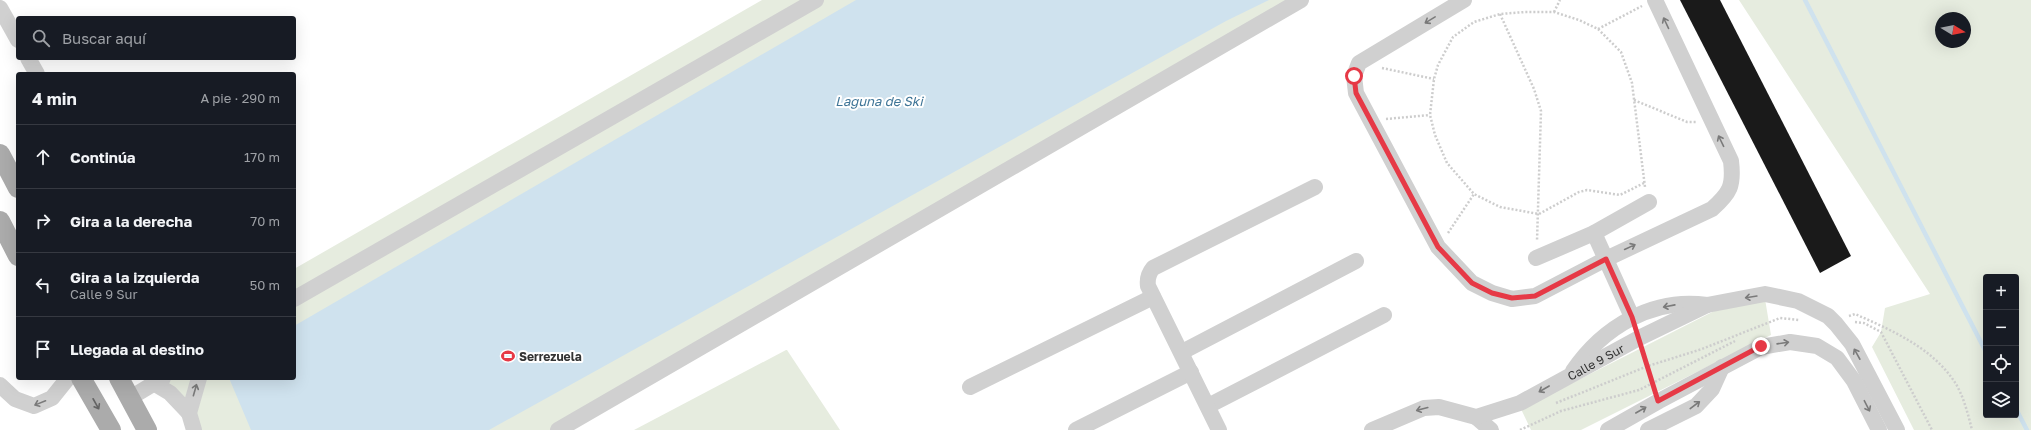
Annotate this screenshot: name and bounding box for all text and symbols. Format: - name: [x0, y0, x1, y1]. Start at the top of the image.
- north arrow: [1935, 12, 1971, 48]
- search box: [16, 16, 296, 60]
- one-way arrow: [1425, 16, 1436, 24]
- one-way arrow: [1662, 17, 1669, 29]
- icon: search: [30, 27, 52, 49]
- text: Buscar aquí: [62, 29, 146, 47]
- route start: [1345, 67, 1363, 85]
- text: 4 min: [32, 88, 77, 109]
- text: A pie · 290 m: [200, 90, 280, 106]
- water label: Laguna de Ski: [835, 93, 924, 109]
- one-way arrow: [1717, 135, 1724, 147]
- icon: ahead: [32, 146, 54, 168]
- text: Continúa: [70, 148, 136, 166]
- text: 170 m: [244, 149, 280, 165]
- icon: right: [32, 210, 54, 232]
- text: Gira a la derecha: [70, 212, 192, 230]
- text: 70 m: [250, 213, 280, 229]
- one-way arrow: [1624, 243, 1636, 250]
- text: Gira a la izquierda: [70, 268, 200, 286]
- icon: left: [32, 274, 54, 296]
- map controls: [1983, 274, 2019, 418]
- button: +: [1983, 274, 2019, 310]
- text: 50 m: [250, 277, 280, 293]
- text: Calle 9 Sur: [70, 286, 138, 302]
- one-way arrow: [1745, 293, 1758, 301]
- one-way arrow: [1663, 302, 1676, 310]
- button: −: [1983, 310, 2019, 346]
- route end: [1752, 337, 1770, 355]
- icon: arrive: [32, 338, 54, 360]
- one-way arrow: [1776, 339, 1789, 347]
- text: Llegada al destino: [70, 340, 204, 358]
- street label: Calle 9 Sur: [1564, 340, 1627, 383]
- button: locate: [1983, 346, 2019, 382]
- sports icon: Serrezuela: [500, 348, 516, 364]
- one-way arrow: [1853, 348, 1860, 360]
- place label: Serrezuela: [519, 349, 582, 364]
- button: layers: [1983, 382, 2019, 418]
- one-way arrow: [192, 384, 199, 397]
- one-way arrow: [1538, 386, 1550, 394]
- one-way arrow: [93, 398, 101, 410]
- one-way arrow: [1863, 399, 1871, 411]
- one-way arrow: [34, 400, 46, 408]
- one-way arrow: [1689, 401, 1700, 409]
- one-way arrow: [1415, 406, 1428, 414]
- one-way arrow: [1635, 406, 1647, 414]

